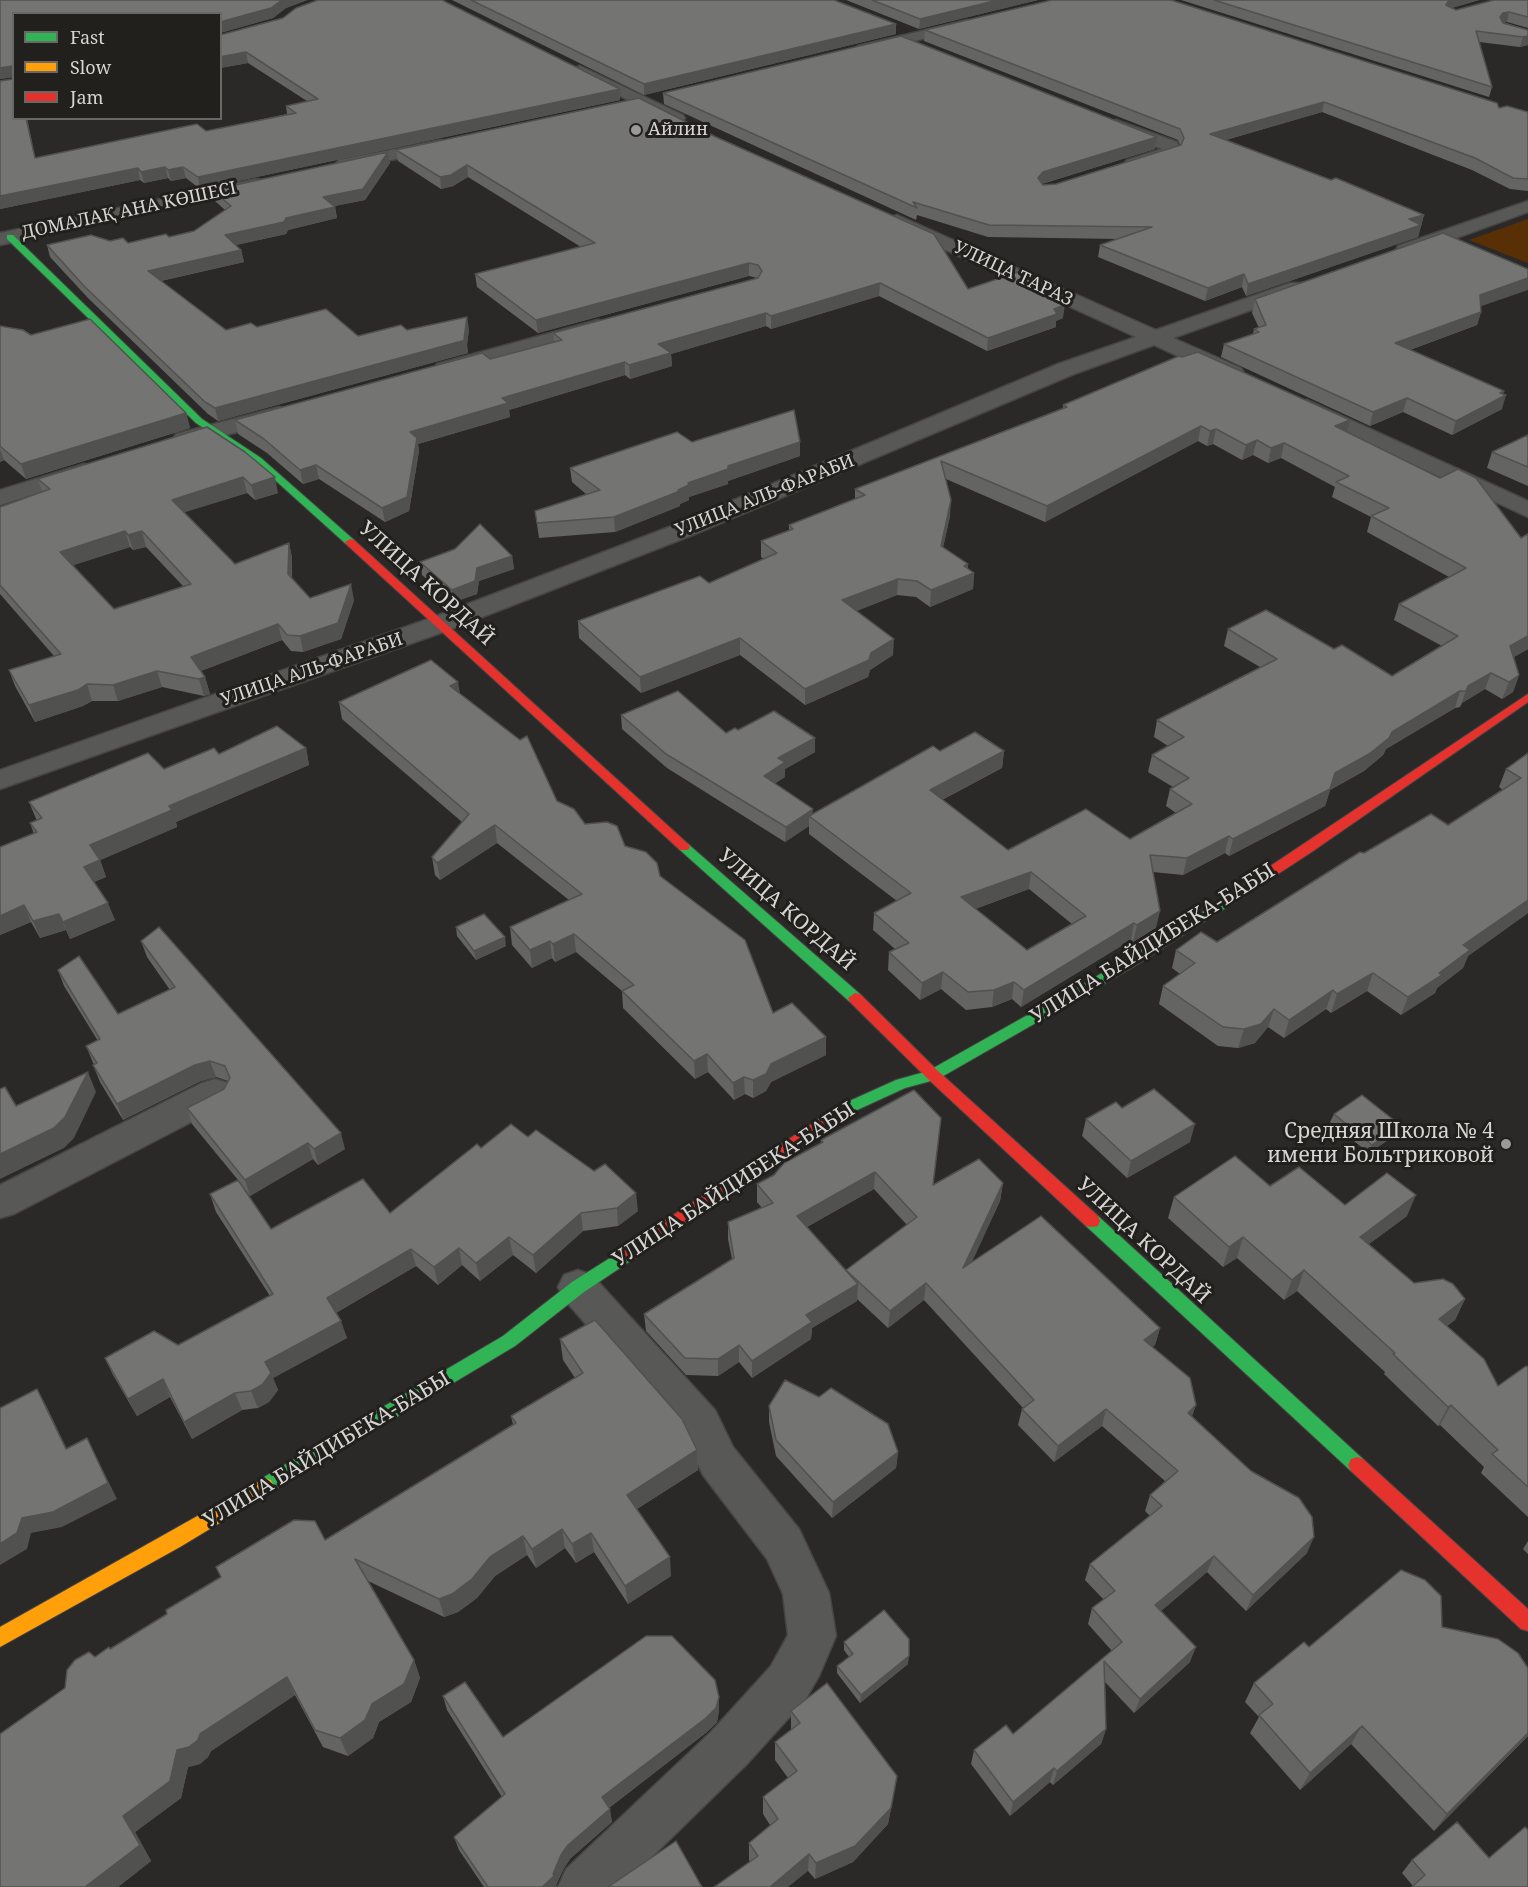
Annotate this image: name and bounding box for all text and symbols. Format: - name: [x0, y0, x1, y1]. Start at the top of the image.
- legend: [12, 12, 222, 120]
- text: Fast: [70, 25, 105, 49]
- text: Slow: [70, 55, 111, 79]
- text: Jam: [70, 85, 104, 109]
- place label: Айлин: [648, 119, 708, 141]
- marker: Айлин: [629, 123, 643, 137]
- street label: ДОМАЛАҚ АНА КӨШЕСІ: [20, 178, 238, 244]
- street label: УЛИЦА ТАРАЗ: [950, 237, 1076, 311]
- street label: УЛИЦА АЛЬ-ФАРАБИ: [672, 450, 858, 542]
- street label: УЛИЦА КОРДАЙ: [353, 517, 499, 651]
- street label: УЛИЦА АЛЬ-ФАРАБИ: [218, 629, 406, 711]
- street label: УЛИЦА КОРДАЙ: [712, 844, 860, 976]
- street label: УЛИЦА БАЙДИБЕКА-БАБЫ: [1026, 858, 1280, 1030]
- street label: УЛИЦА БАЙДИБЕКА-БАБЫ: [608, 1097, 860, 1273]
- place label: Средняя Школа № 4 имени Больтриковой: [1267, 1119, 1494, 1169]
- marker: Средняя Школа № 4 имени Больтриковой: [1499, 1137, 1513, 1151]
- street label: УЛИЦА КОРДАЙ: [1071, 1173, 1215, 1309]
- street label: УЛИЦА БАЙДИБЕКА-БАБЫ: [199, 1366, 455, 1534]

